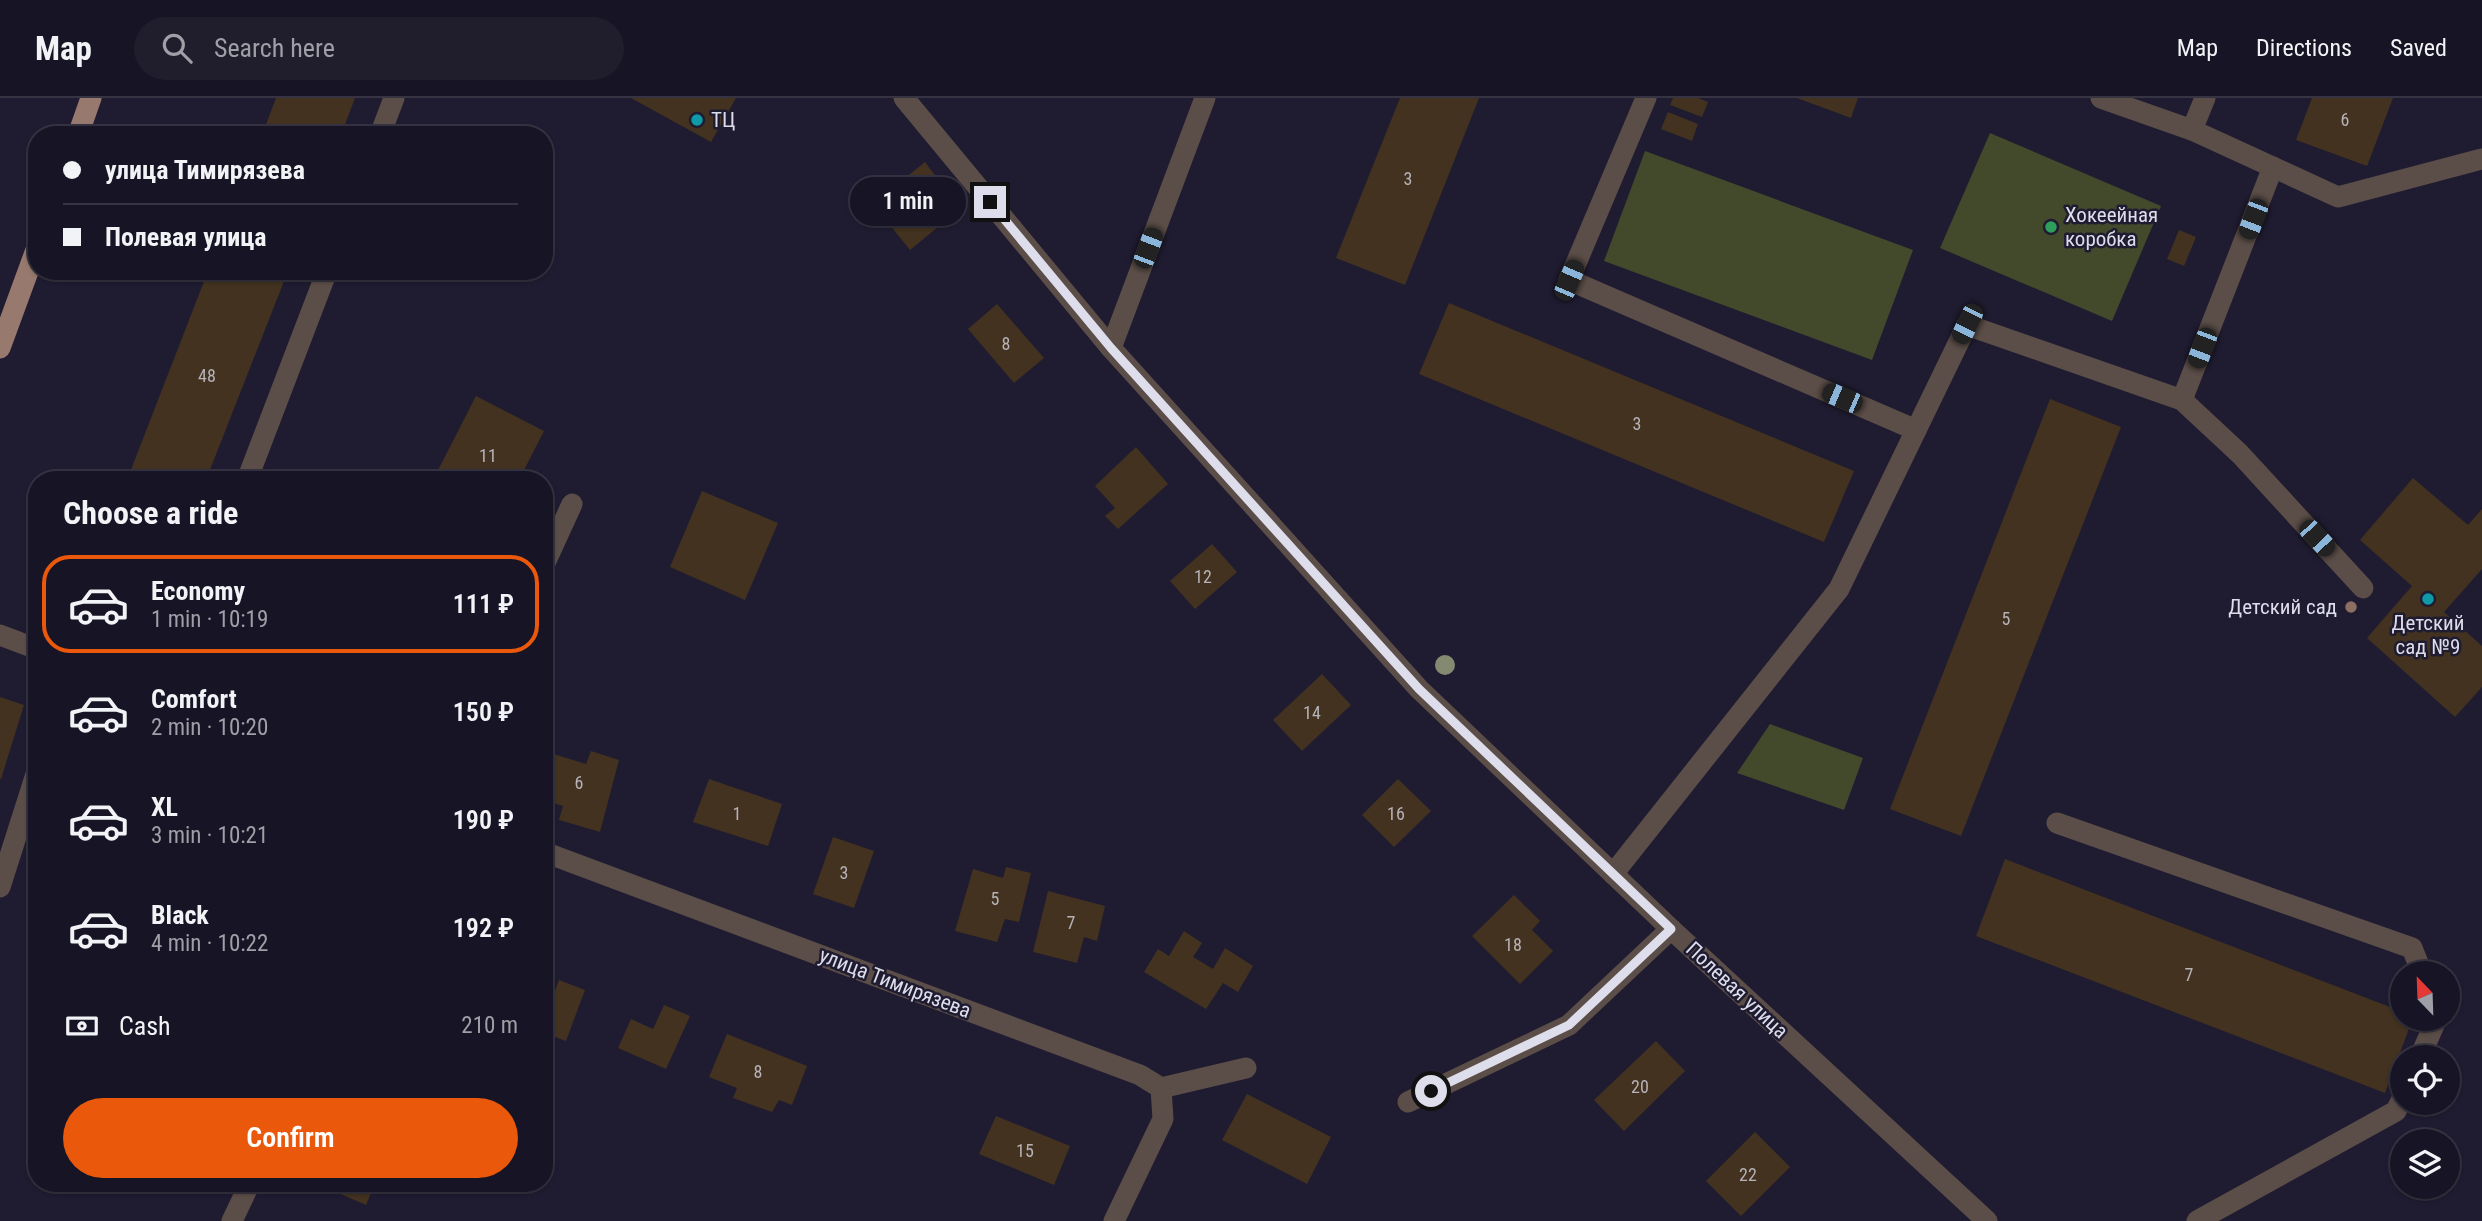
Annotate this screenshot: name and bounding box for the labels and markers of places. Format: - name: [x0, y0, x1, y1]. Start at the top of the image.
- place label: ТЦ: [711, 108, 735, 132]
- marker: ТЦ: [689, 112, 705, 128]
- place label: Хокеейная коробка: [2065, 203, 2158, 251]
- marker: Хокеейная коробка: [2043, 219, 2059, 235]
- marker: Детский сад №9: [2420, 591, 2436, 607]
- place label: Детский сад: [2228, 595, 2337, 619]
- marker: Детский сад: [2343, 599, 2359, 615]
- place label: Детский сад №9: [2392, 611, 2464, 659]

